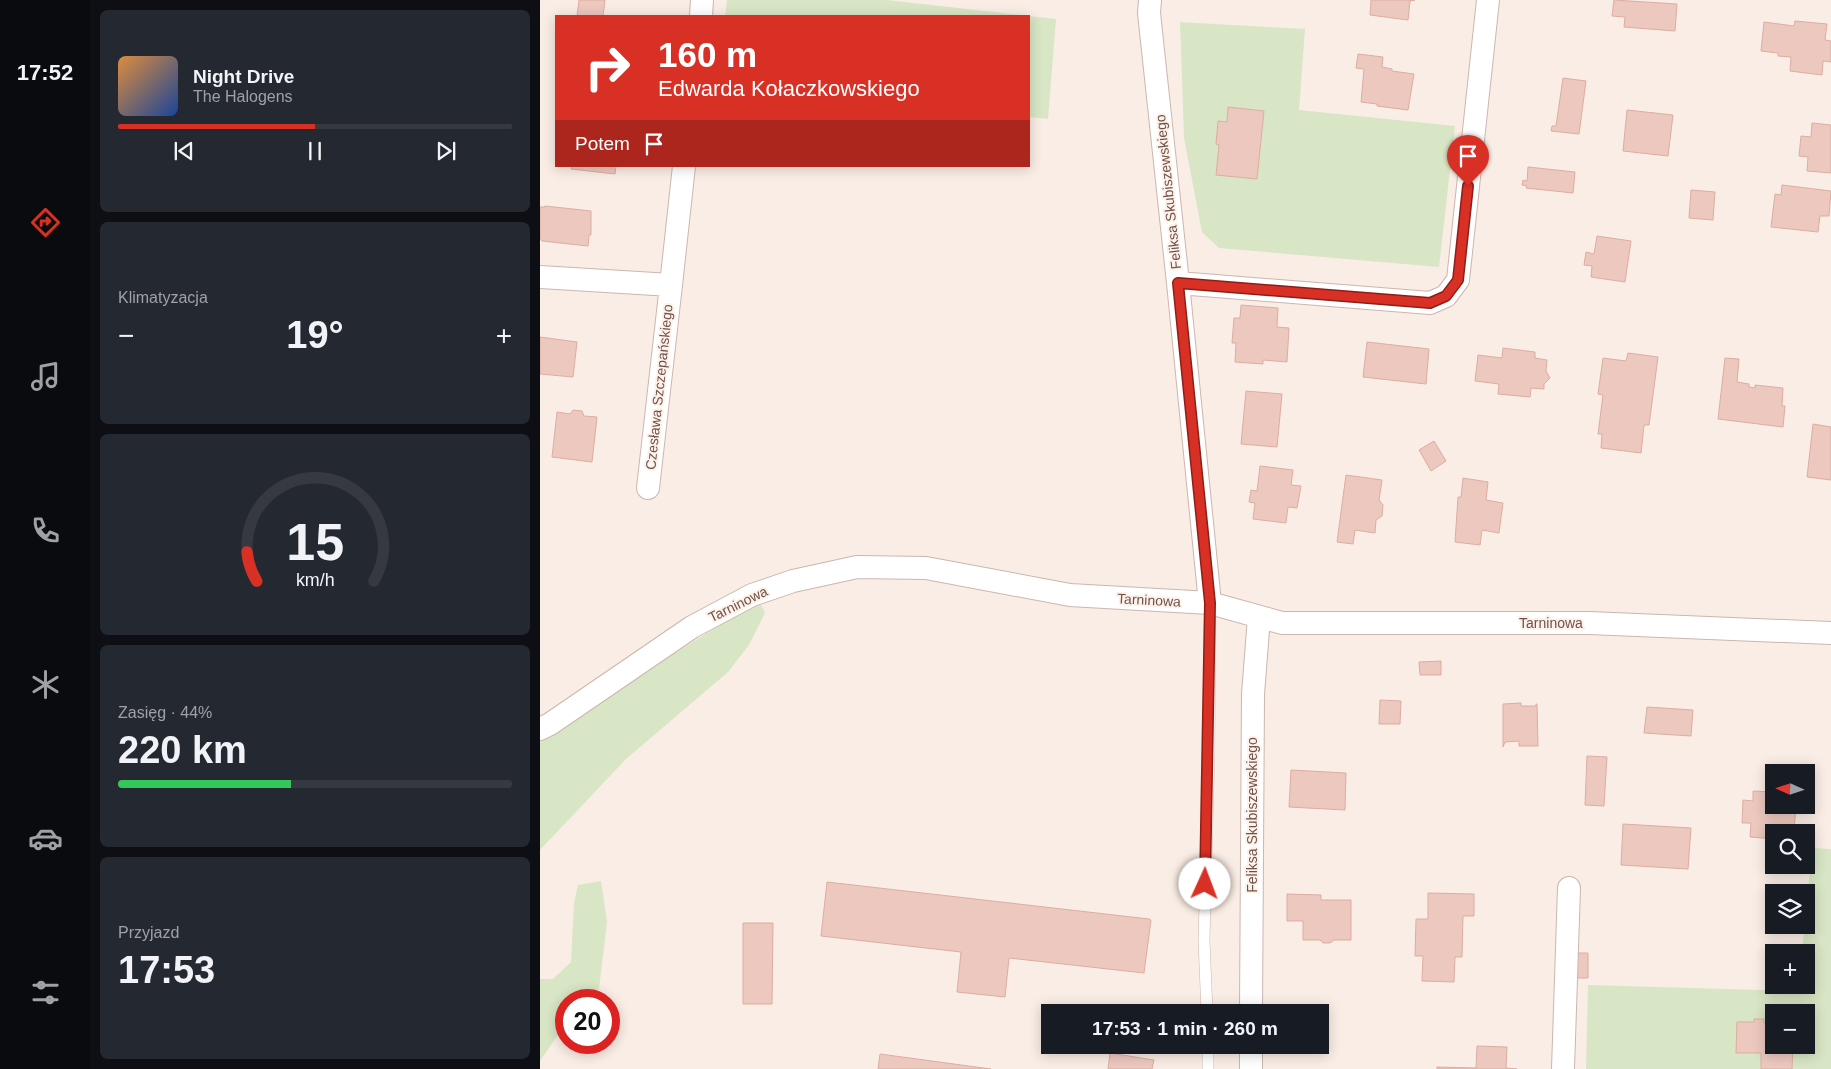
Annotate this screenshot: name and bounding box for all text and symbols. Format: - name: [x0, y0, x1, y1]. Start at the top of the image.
- icon: right: [575, 35, 640, 100]
- text: 160 m: [658, 35, 757, 74]
- text: 17:52: [17, 60, 73, 85]
- text: Night Drive: [193, 66, 294, 87]
- text: Edwarda Kołaczkowskiego: [658, 76, 920, 101]
- text: The Halogens: [193, 88, 293, 105]
- street label: Feliksa Skubiszewskiego: [1152, 114, 1184, 270]
- icon: arrive: [640, 130, 668, 158]
- text: Potem: [575, 133, 630, 154]
- pin: [1447, 135, 1489, 186]
- icon: previous: [170, 137, 198, 165]
- icon: pause: [301, 137, 329, 165]
- icon: next: [432, 137, 460, 165]
- icon: arrive: [1454, 142, 1482, 170]
- icon: directions: [28, 205, 63, 240]
- text: Klimatyzacja: [118, 289, 208, 306]
- street label: Czesława Szczepańskiego: [642, 303, 676, 471]
- text: 19°: [286, 314, 344, 356]
- text: −: [118, 320, 134, 351]
- text: +: [496, 320, 512, 351]
- icon: music: [28, 359, 63, 394]
- icon: phone: [28, 513, 63, 548]
- text: 15: [286, 513, 344, 571]
- text: km/h: [296, 570, 334, 590]
- street label: Tarninowa: [706, 583, 770, 625]
- street label: Tarninowa: [1117, 590, 1181, 610]
- street label: Tarninowa: [1519, 615, 1583, 631]
- icon: climate: [28, 667, 63, 702]
- text: Zasięg · 44%: [118, 704, 212, 721]
- text: 220 km: [118, 729, 247, 771]
- street label: Feliksa Skubiszewskiego: [1244, 737, 1260, 893]
- north arrow: [1765, 764, 1815, 814]
- map controls: [1765, 764, 1815, 1054]
- icon: car: [28, 821, 63, 856]
- button: search: [1765, 824, 1815, 874]
- position arrow: [1178, 857, 1230, 909]
- button: layers: [1765, 884, 1815, 934]
- text: Przyjazd: [118, 924, 179, 941]
- button: +: [1765, 944, 1815, 994]
- text: 17:53: [118, 949, 215, 991]
- icon: filters: [28, 975, 63, 1010]
- speed limit sign: 20: [555, 989, 620, 1054]
- button: −: [1765, 1004, 1815, 1054]
- text: 17:53 · 1 min · 260 m: [1092, 1018, 1278, 1039]

